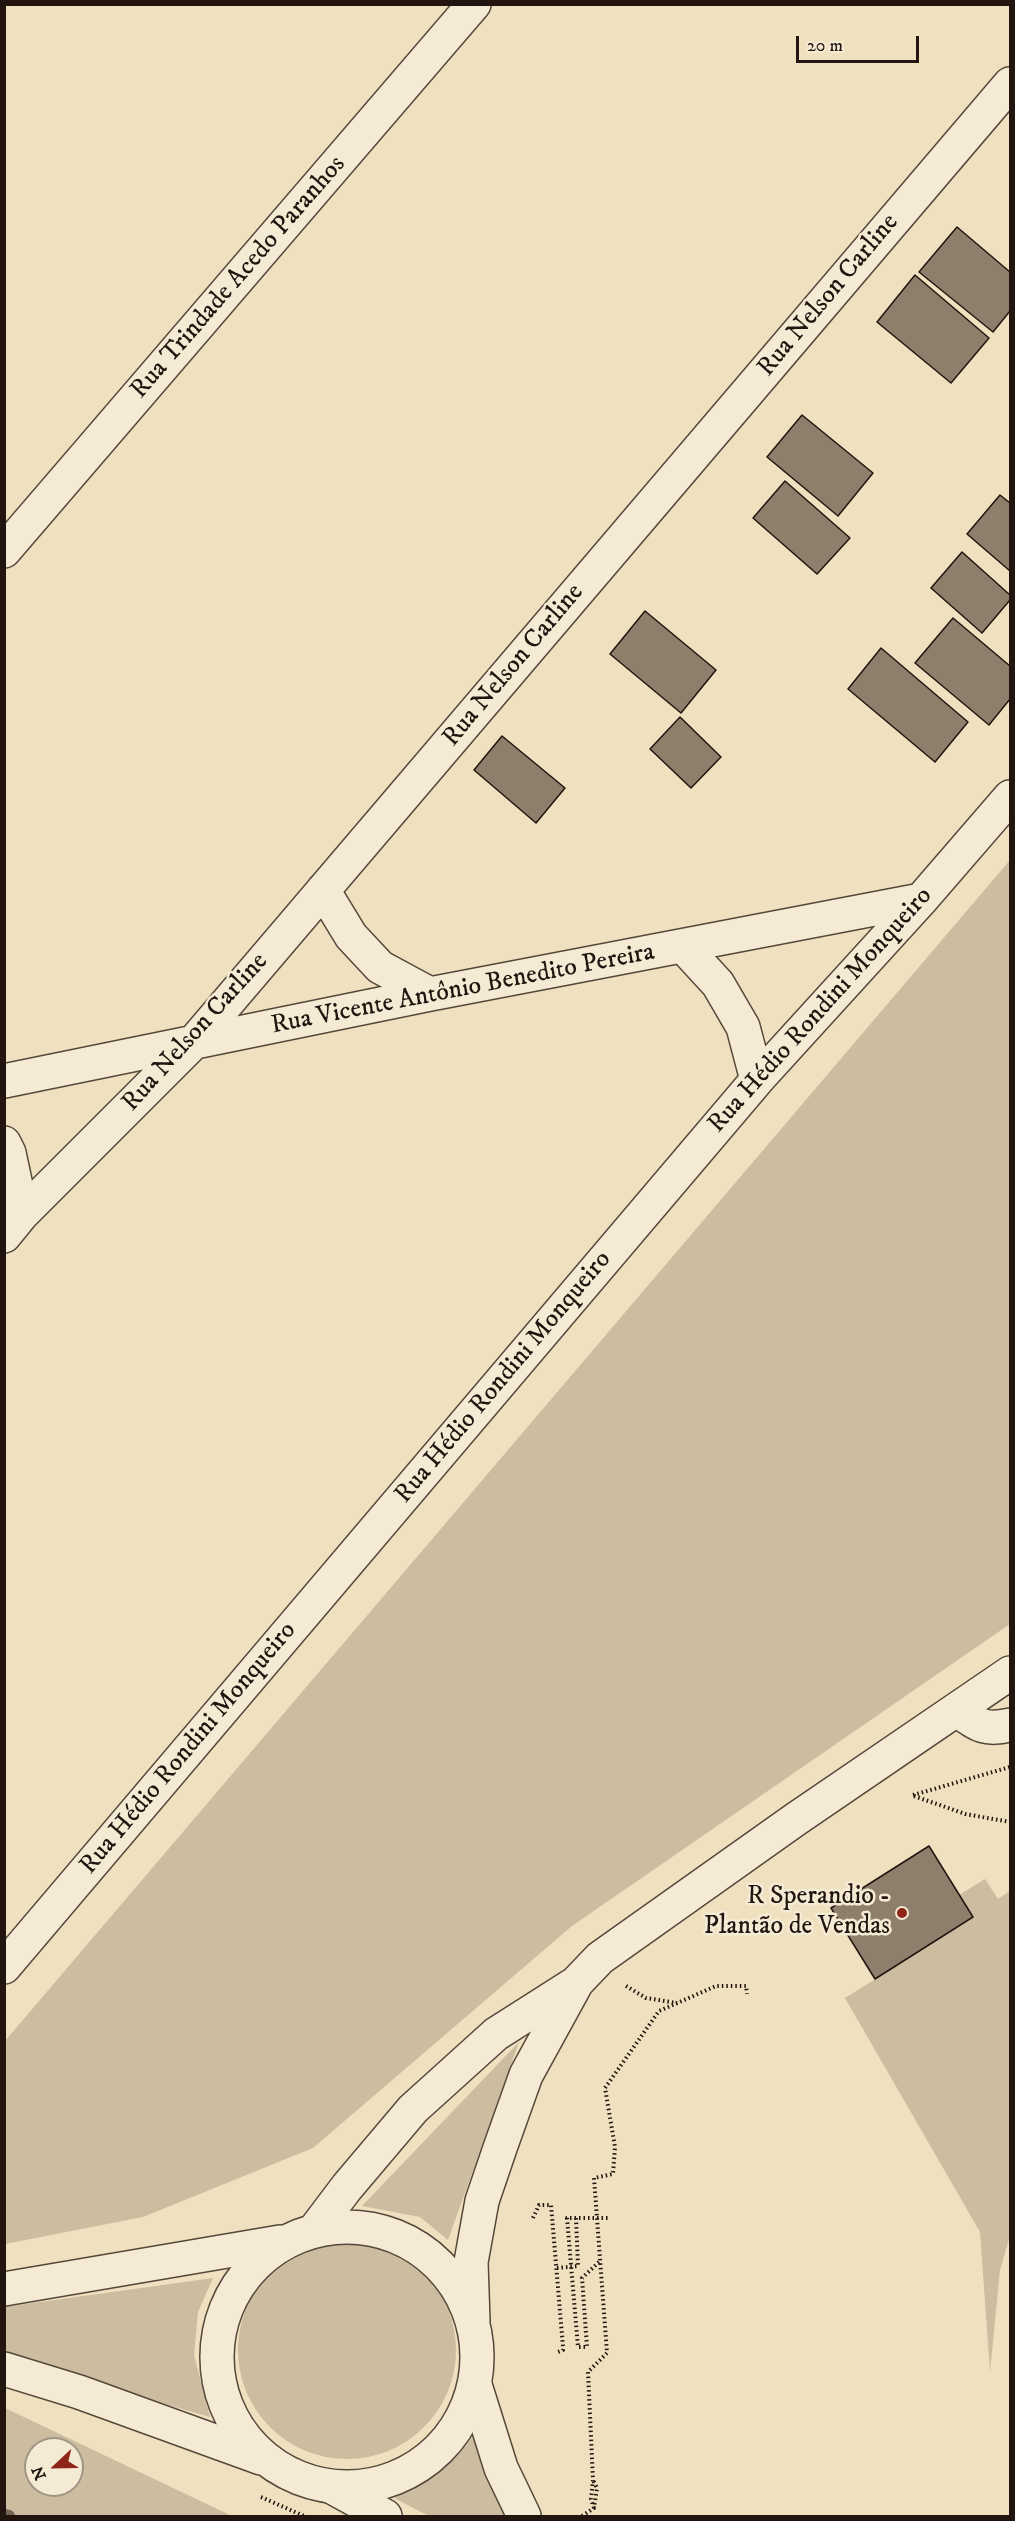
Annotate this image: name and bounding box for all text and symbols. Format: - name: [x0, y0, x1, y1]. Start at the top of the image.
- scale bar: [799, 24, 922, 62]
- text: 20 m: [807, 35, 843, 57]
- street label: Rua Trindade Acedo Paranhos: [125, 150, 353, 406]
- street label: Rua Nelson Carline: [752, 208, 906, 384]
- street label: Rua Nelson Carline: [437, 578, 591, 754]
- street label: Rua Hédio Rondini Monqueiro: [702, 882, 940, 1140]
- street label: Rua Vicente Antônio Benedito Pereira: [269, 937, 657, 1043]
- street label: Rua Nelson Carline: [116, 947, 276, 1119]
- street label: Rua Hédio Rondini Monqueiro: [389, 1245, 619, 1511]
- street label: Rua Hédio Rondini Monqueiro: [74, 1616, 304, 1882]
- place label: R Sperandio - Plantão de Vendas: [704, 1882, 890, 1943]
- marker: R Sperandio - Plantão de Vendas: [895, 1906, 909, 1920]
- north arrow: [24, 2437, 84, 2497]
- text: N: [27, 2463, 51, 2483]

